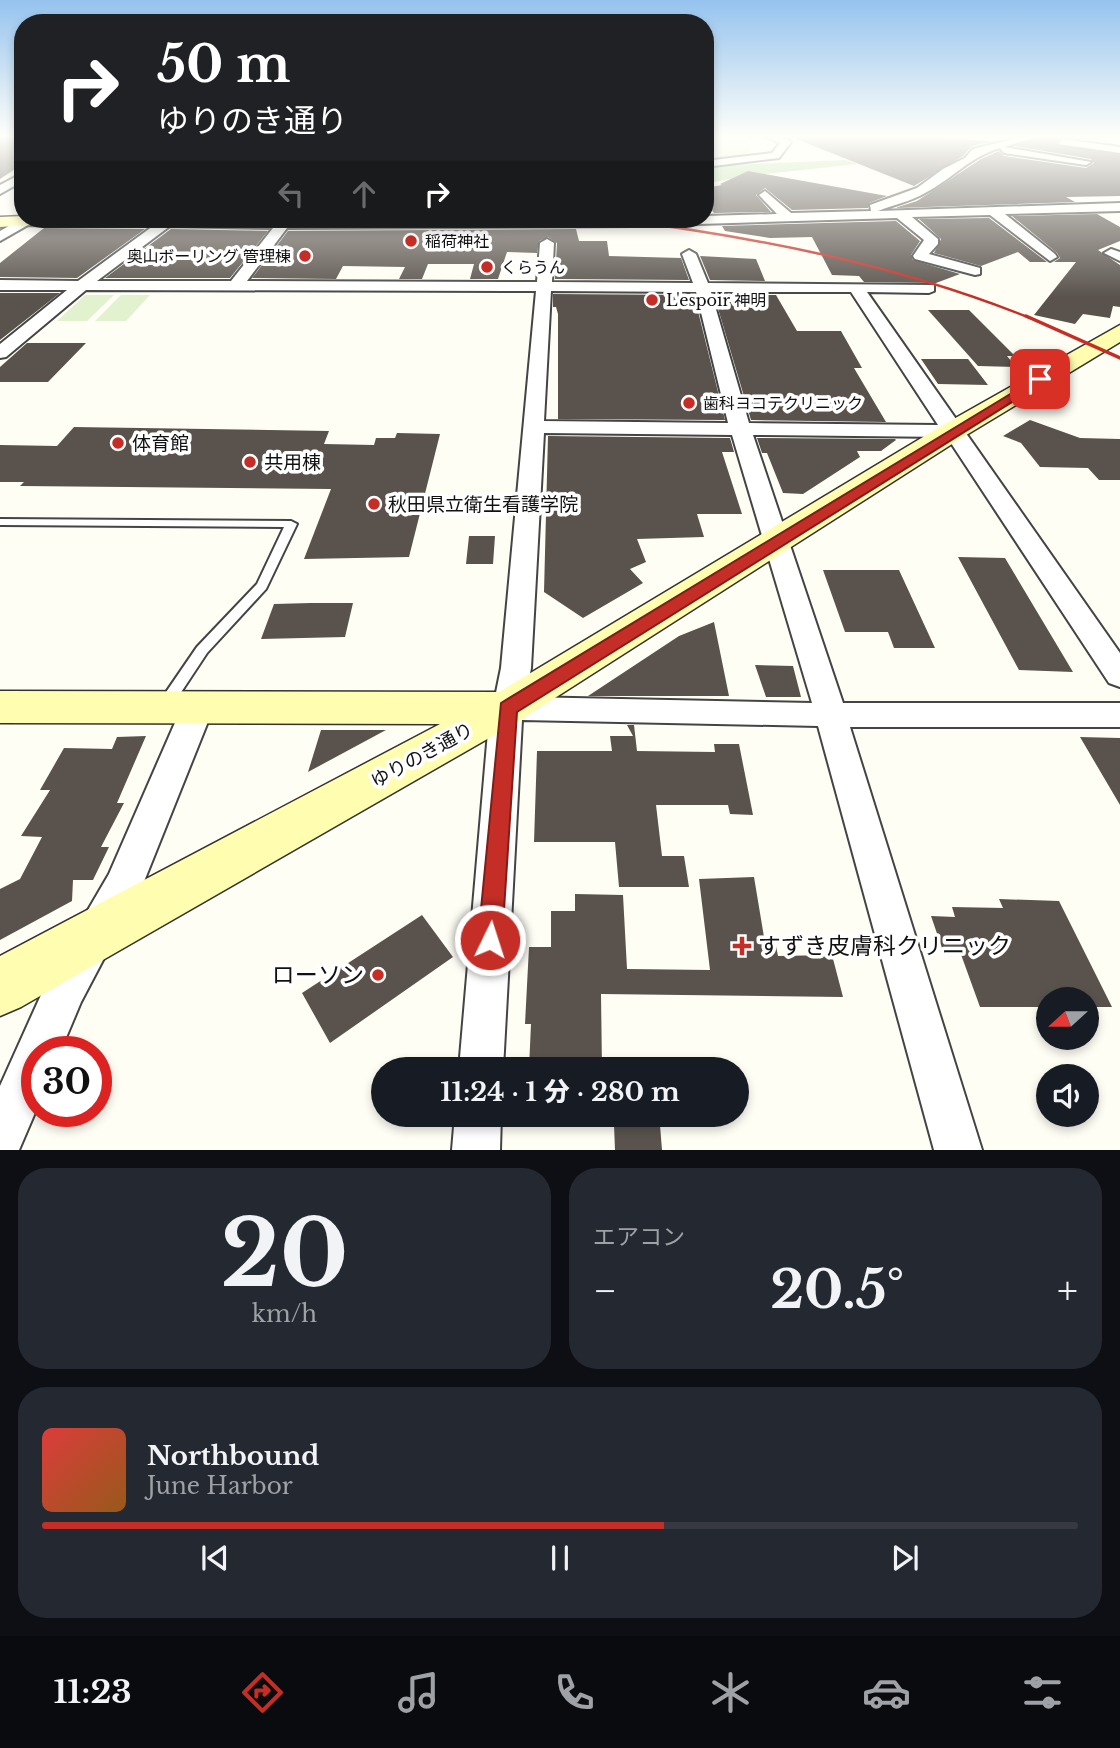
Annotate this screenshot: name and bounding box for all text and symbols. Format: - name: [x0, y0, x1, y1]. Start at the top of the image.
- text: 50 m: [157, 34, 290, 95]
- icon: right: [42, 42, 133, 133]
- text: ゆりのき通り: [157, 101, 348, 141]
- icon: left: [272, 175, 310, 213]
- icon: ahead: [345, 175, 383, 213]
- icon: right: [418, 175, 456, 213]
- place label: 稲荷神社: [425, 231, 489, 251]
- marker: 稲荷神社: [403, 233, 419, 249]
- place label: 奥山ボーリング 管理棟: [126, 246, 291, 266]
- marker: 奥山ボーリング 管理棟: [297, 248, 313, 264]
- place label: くらうん: [501, 257, 565, 277]
- marker: くらうん: [479, 259, 495, 275]
- place label: L'espoir 神明: [666, 290, 766, 310]
- marker: L'espoir 神明: [644, 292, 660, 308]
- pin: [1010, 349, 1070, 409]
- icon: arrive: [1021, 360, 1059, 398]
- place label: 歯科ヨコテクリニック: [703, 393, 863, 413]
- marker: 歯科ヨコテクリニック: [681, 395, 697, 411]
- place label: 体育館: [132, 432, 189, 455]
- marker: 体育館: [110, 435, 126, 451]
- place label: 共用棟: [264, 451, 321, 474]
- marker: 共用棟: [242, 454, 258, 470]
- place label: 秋田県立衛生看護学院: [388, 493, 578, 516]
- marker: 秋田県立衛生看護学院: [366, 496, 382, 512]
- street label: ゆりのき通り: [367, 717, 477, 793]
- position arrow: [453, 903, 527, 977]
- place label: すずき皮膚科クリニック: [758, 932, 1011, 960]
- marker: すずき皮膚科クリニック: [732, 936, 752, 956]
- place label: ローソン: [272, 961, 364, 989]
- marker: ローソン: [370, 967, 386, 983]
- north arrow: [1036, 987, 1099, 1050]
- map controls: [1036, 987, 1099, 1127]
- speed limit sign: 30: [21, 1036, 112, 1127]
- button: sound: [1036, 1064, 1099, 1127]
- text: 11:24 · 1 分 · 280 m: [440, 1076, 680, 1108]
- text: 20: [221, 1198, 348, 1311]
- text: エアコン: [593, 1223, 685, 1251]
- text: 20.5°: [770, 1258, 904, 1322]
- text: −: [593, 1267, 617, 1314]
- text: +: [1057, 1267, 1078, 1314]
- text: km/h: [252, 1300, 317, 1328]
- text: Northbound: [147, 1440, 319, 1472]
- text: June Harbor: [147, 1472, 293, 1500]
- icon: previous: [196, 1539, 234, 1577]
- icon: pause: [541, 1539, 579, 1577]
- icon: next: [886, 1539, 924, 1577]
- icon: directions: [238, 1668, 287, 1717]
- icon: music: [394, 1668, 443, 1717]
- icon: phone: [550, 1668, 599, 1717]
- icon: climate: [706, 1668, 755, 1717]
- icon: car: [862, 1668, 911, 1717]
- icon: filters: [1018, 1668, 1067, 1717]
- text: 11:23: [53, 1672, 132, 1712]

